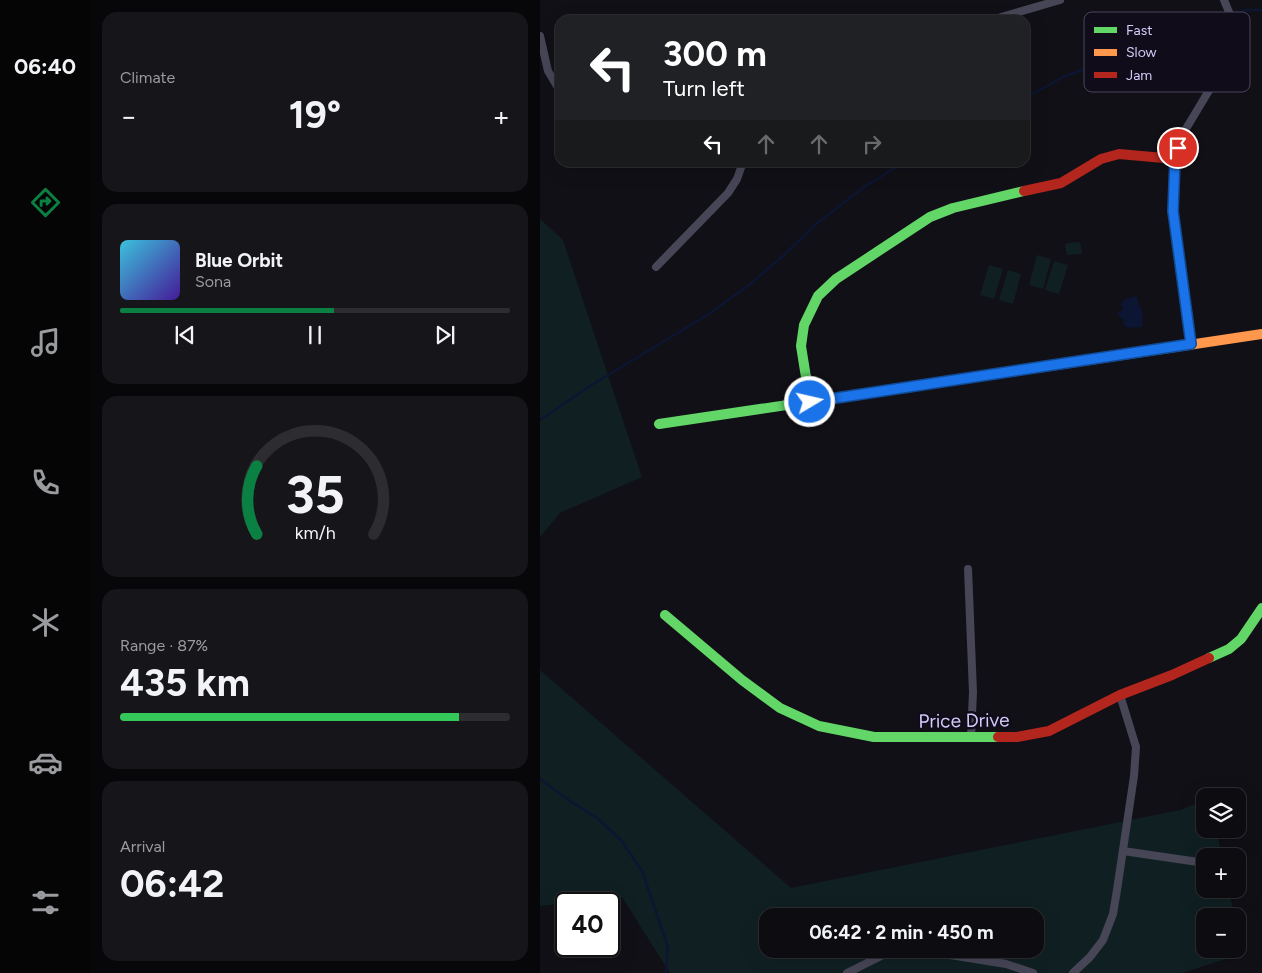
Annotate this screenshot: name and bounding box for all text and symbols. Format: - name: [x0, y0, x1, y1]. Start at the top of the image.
- legend: [1084, 12, 1250, 92]
- text: Fast: [1126, 22, 1152, 39]
- text: 300 m: [663, 33, 767, 75]
- icon: left: [580, 35, 645, 100]
- text: Slow: [1126, 44, 1157, 61]
- text: 06:40: [14, 53, 76, 80]
- text: Jam: [1126, 67, 1152, 84]
- text: Climate: [120, 68, 175, 87]
- text: Turn left: [663, 75, 745, 102]
- text: 19°: [289, 92, 341, 138]
- text: −: [120, 99, 137, 133]
- text: +: [493, 99, 510, 133]
- pin: [1157, 127, 1199, 169]
- icon: left: [699, 130, 727, 158]
- icon: ahead: [752, 130, 780, 158]
- icon: ahead: [805, 130, 833, 158]
- icon: right: [858, 130, 886, 158]
- icon: arrive: [1164, 134, 1192, 162]
- icon: directions: [28, 185, 63, 220]
- text: Blue Orbit: [195, 249, 283, 272]
- text: Sona: [195, 272, 231, 291]
- icon: previous: [171, 321, 199, 349]
- icon: pause: [301, 321, 329, 349]
- icon: next: [431, 321, 459, 349]
- icon: music: [28, 325, 63, 360]
- position arrow: [783, 375, 835, 427]
- text: 35: [285, 464, 345, 526]
- icon: phone: [28, 465, 63, 500]
- text: km/h: [295, 522, 335, 543]
- icon: climate: [28, 605, 63, 640]
- text: Range · 87%: [120, 636, 208, 655]
- text: 435 km: [120, 660, 250, 706]
- street label: Price Drive: [918, 708, 1010, 733]
- icon: car: [28, 745, 63, 780]
- map controls: [1196, 788, 1246, 958]
- button: layers: [1196, 788, 1246, 838]
- text: Arrival: [120, 837, 165, 856]
- button: +: [1196, 848, 1246, 898]
- text: 06:42: [120, 861, 224, 907]
- icon: filters: [28, 885, 63, 920]
- speed limit sign: 40: [555, 892, 620, 957]
- button: −: [1196, 908, 1246, 958]
- text: 06:42 · 2 min · 450 m: [809, 921, 994, 944]

